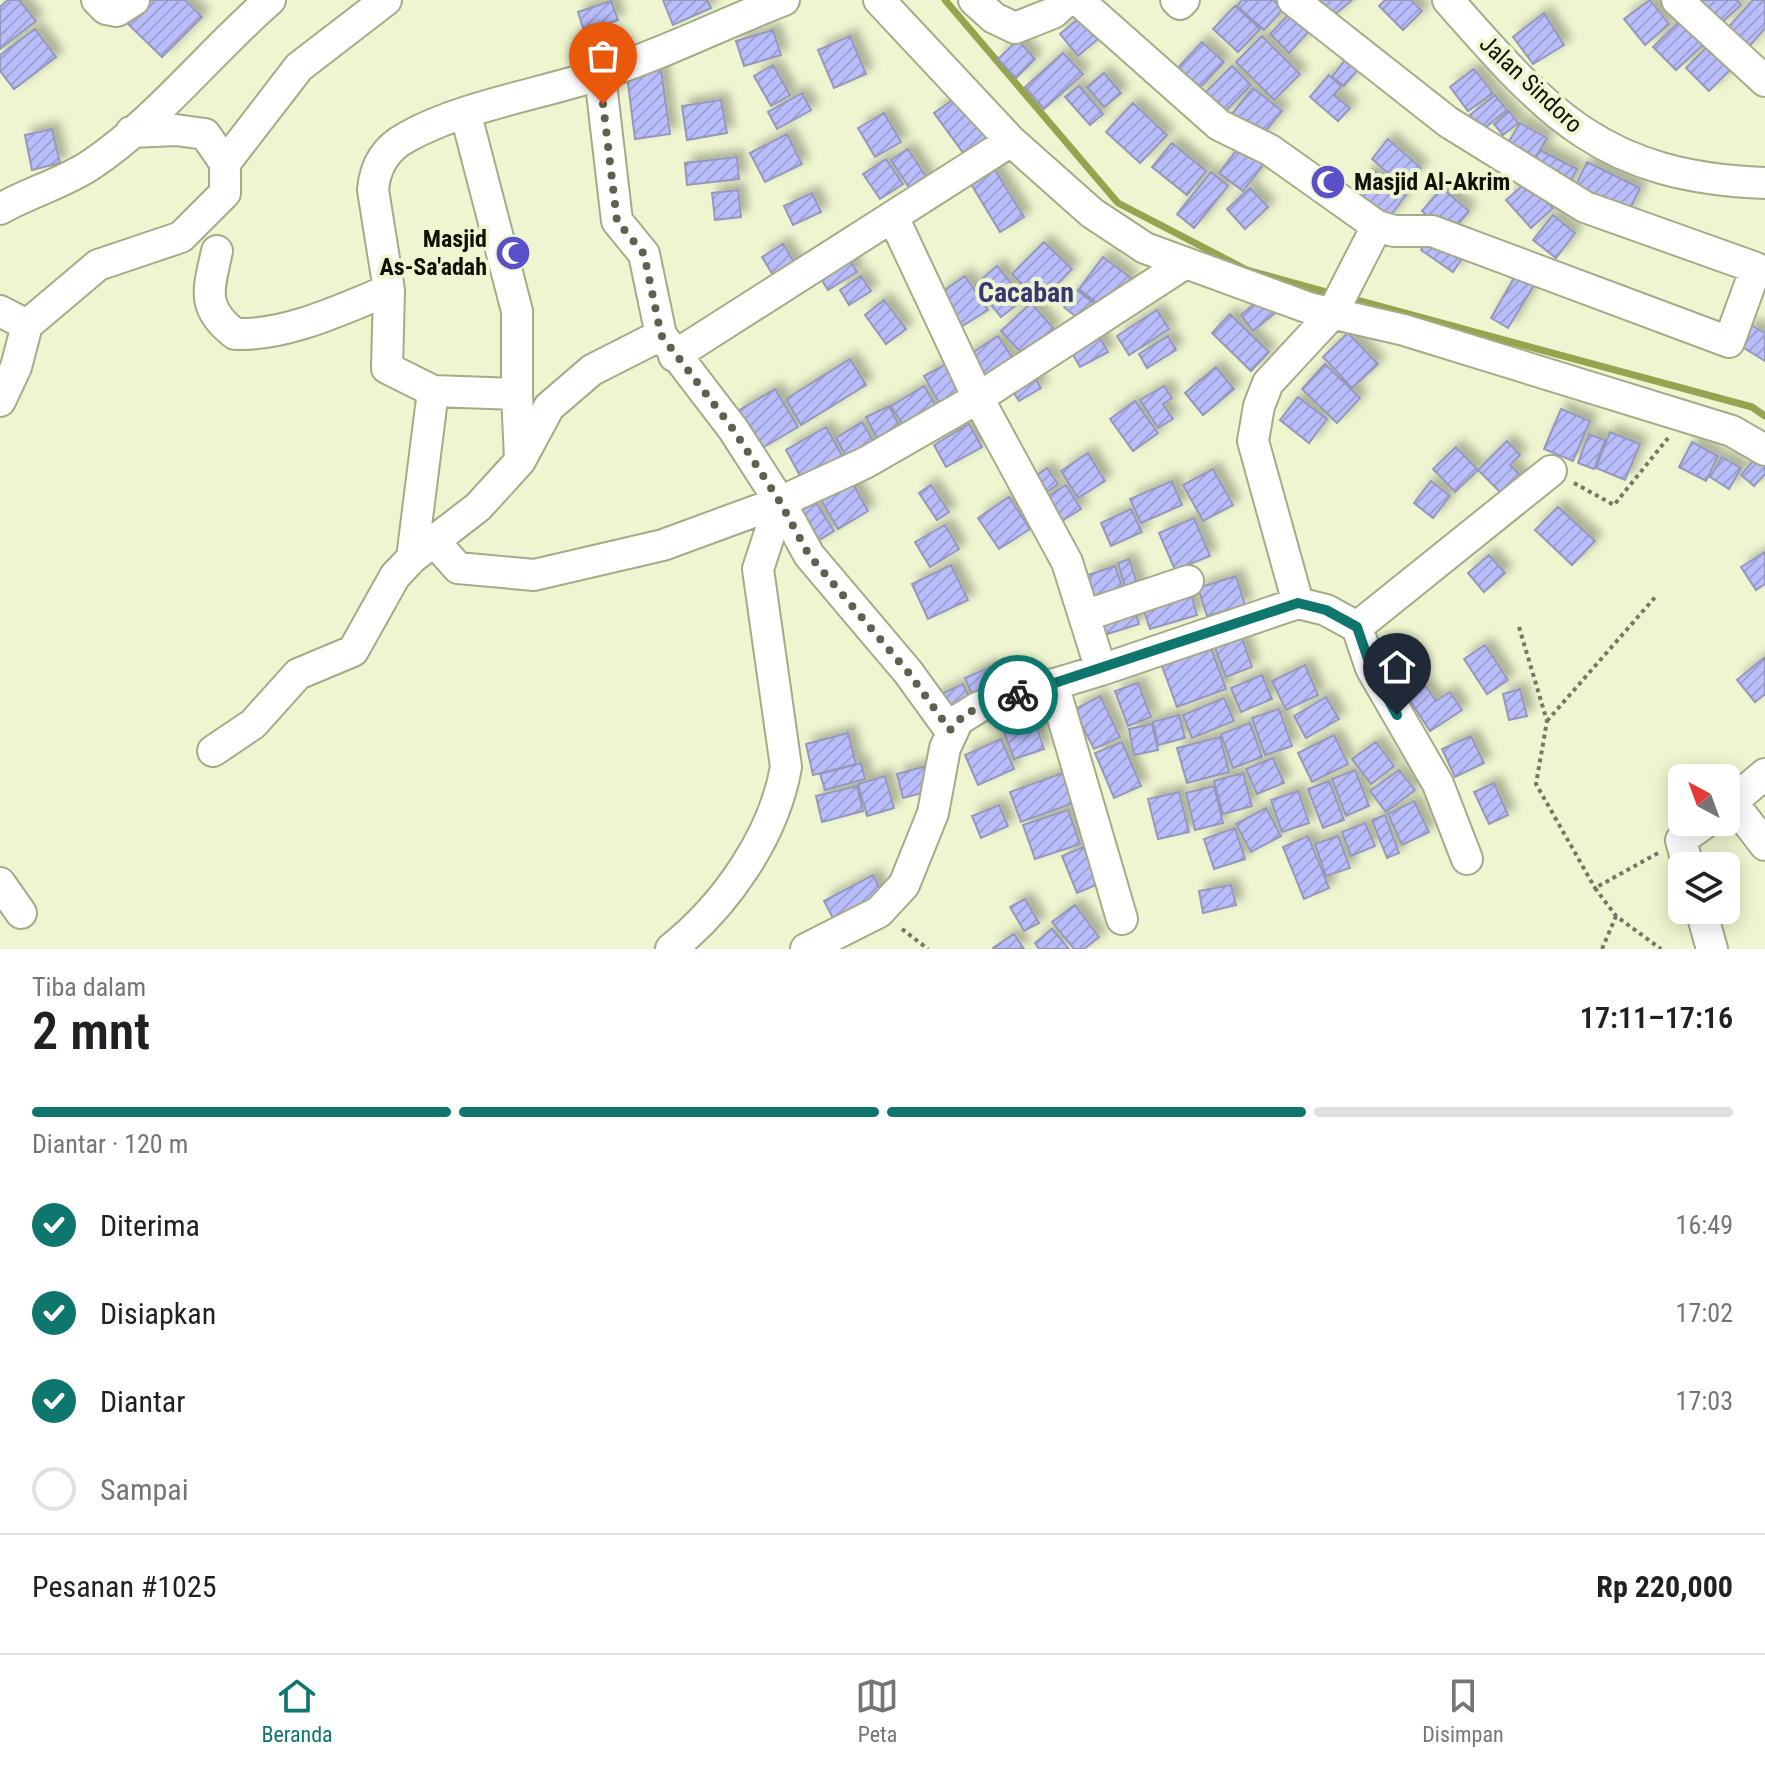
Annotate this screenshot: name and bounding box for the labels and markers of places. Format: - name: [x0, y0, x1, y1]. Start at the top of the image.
- pin: [569, 22, 637, 104]
- mosque icon: Masjid Al-Akrim: [1309, 163, 1347, 201]
- place label: Masjid Al-Akrim: [1354, 168, 1510, 196]
- place label: Masjid As-Sa'adah: [379, 225, 487, 281]
- mosque icon: Masjid As-Sa'adah: [494, 234, 532, 272]
- pin: [1363, 633, 1431, 715]

